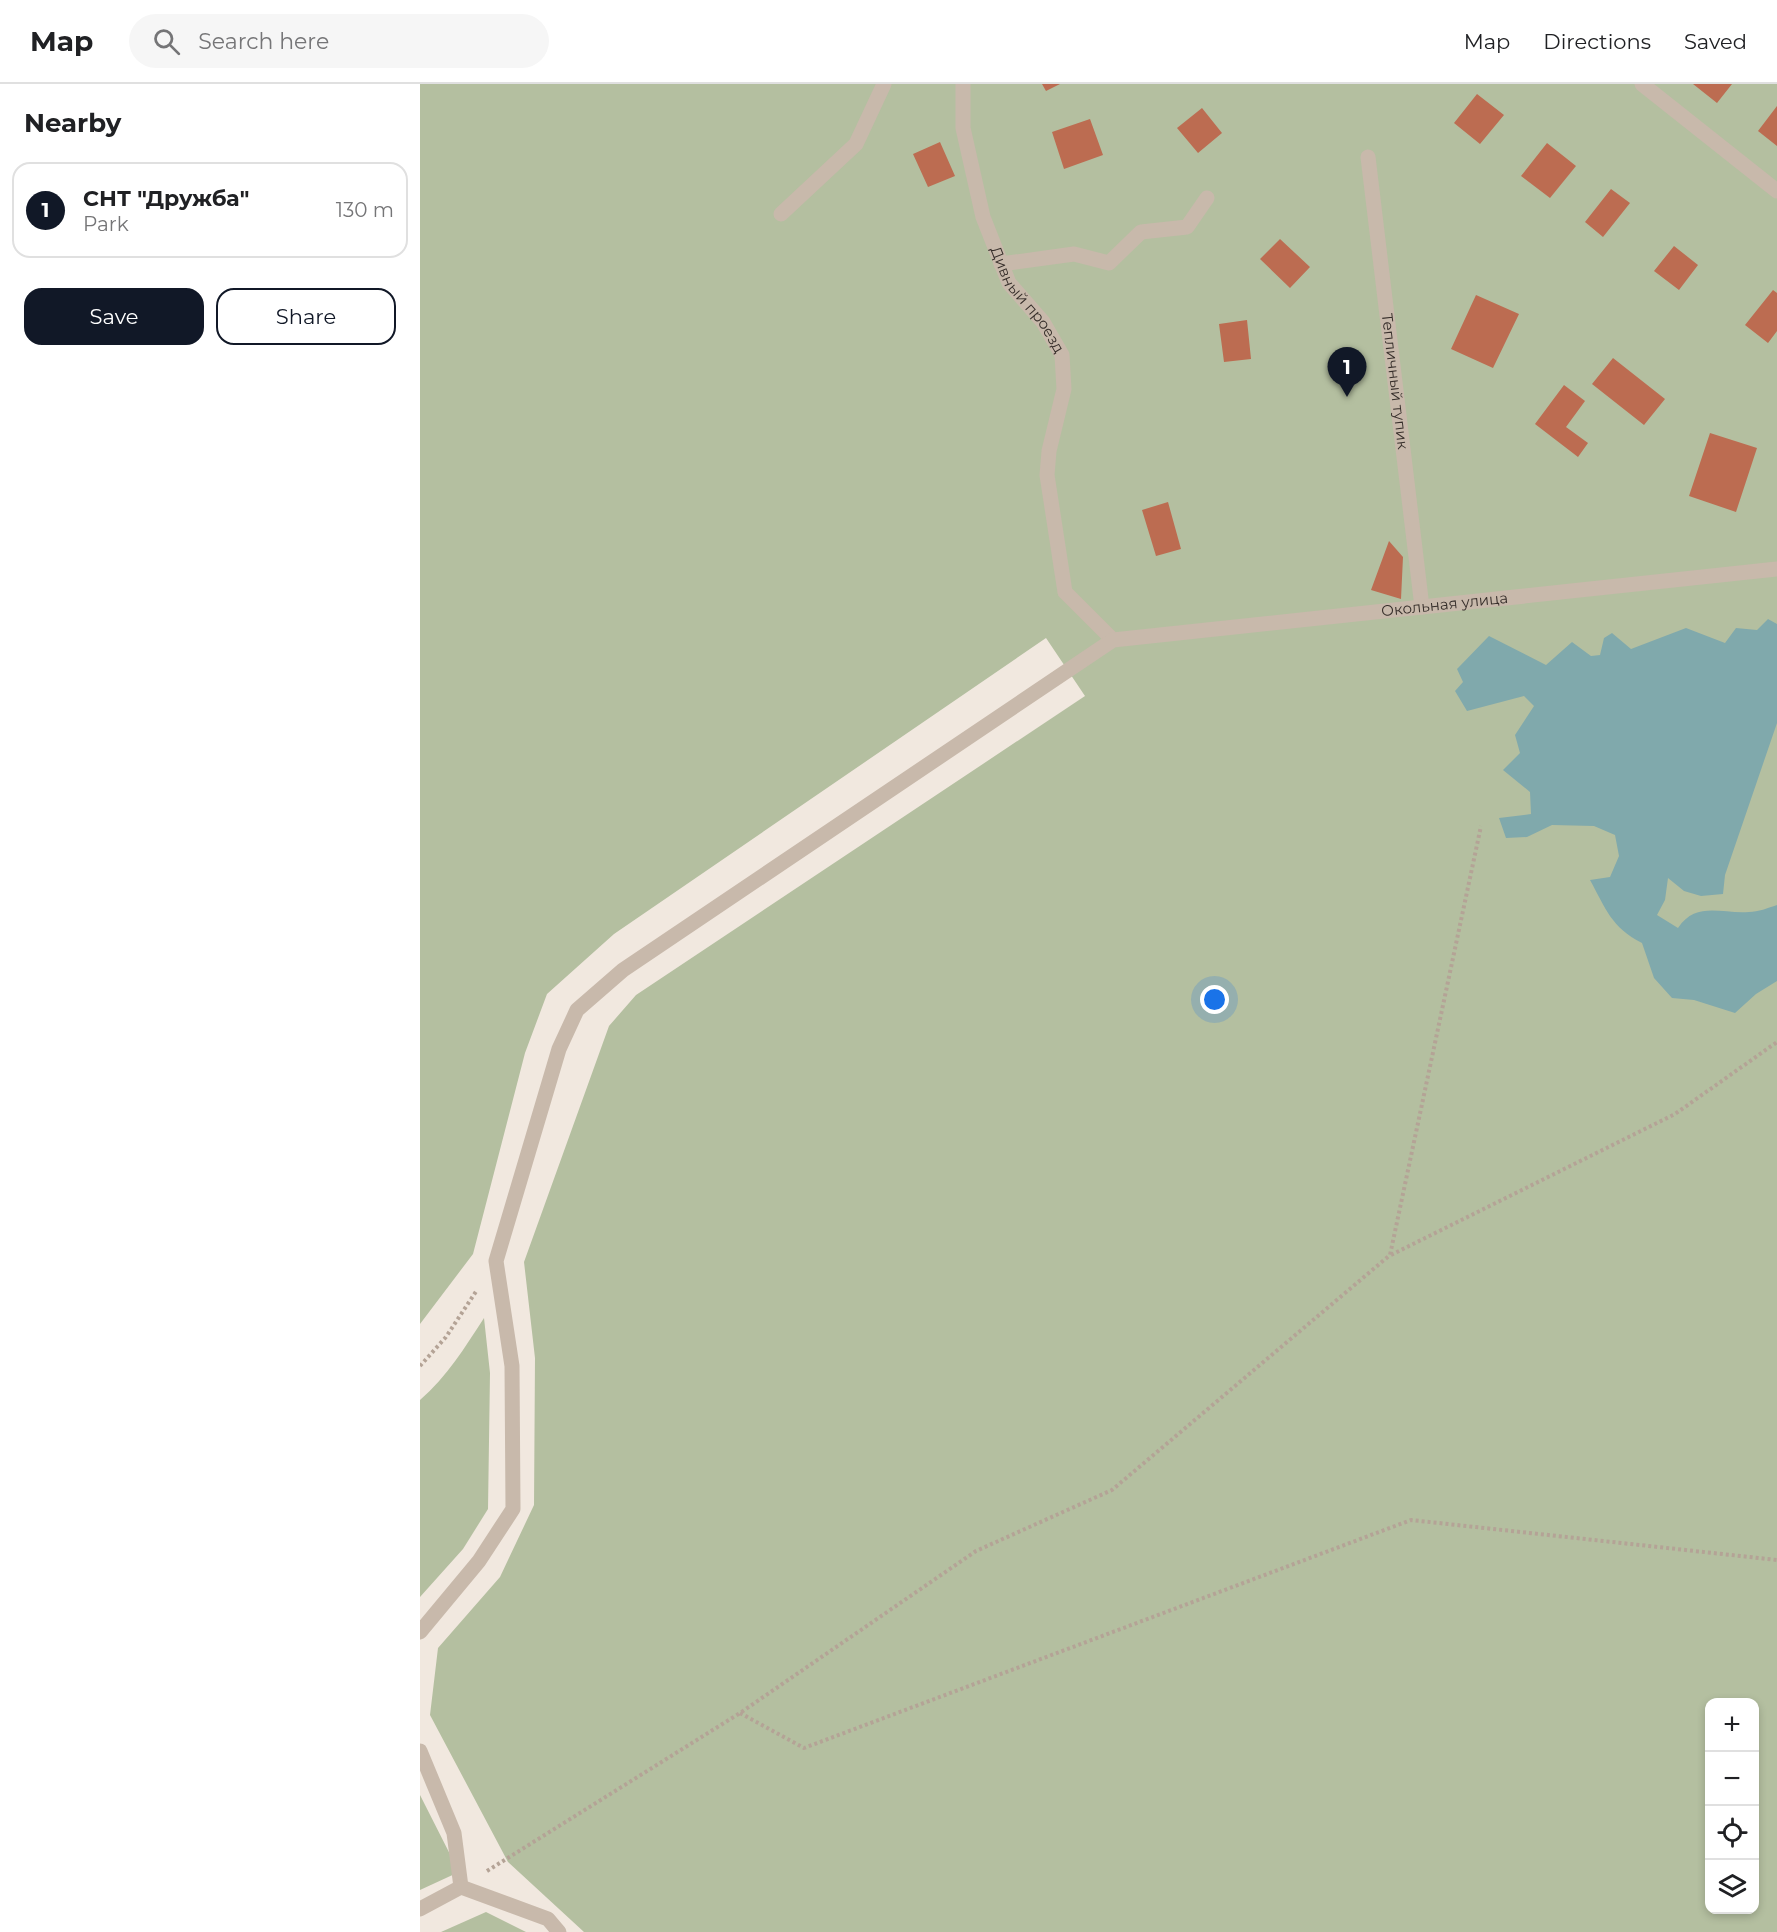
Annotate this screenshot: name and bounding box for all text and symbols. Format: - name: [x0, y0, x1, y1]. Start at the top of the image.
- search box: [129, 14, 549, 68]
- text: Map: [30, 24, 93, 58]
- icon: search: [150, 25, 183, 58]
- text: Search here: [198, 28, 329, 55]
- text: Map: [1464, 29, 1510, 54]
- text: Directions: [1543, 29, 1651, 54]
- text: Saved: [1684, 29, 1747, 54]
- text: Nearby: [24, 107, 121, 139]
- text: СНТ "Дружба": [83, 185, 249, 212]
- text: 1: [42, 198, 49, 222]
- text: 130 m: [336, 198, 394, 222]
- text: Park: [83, 212, 129, 236]
- street label: Дивный проезд: [987, 244, 1069, 357]
- button: Save: [24, 288, 204, 345]
- button: Share: [216, 288, 396, 345]
- street label: Тепличный тупик: [1378, 312, 1413, 451]
- pin: 1: [1328, 348, 1366, 397]
- street label: Окольная улица: [1380, 588, 1509, 620]
- your location: [1200, 985, 1229, 1014]
- map controls: [1705, 1698, 1759, 1914]
- button: +: [1705, 1698, 1759, 1752]
- button: −: [1705, 1752, 1759, 1806]
- button: locate: [1705, 1806, 1759, 1860]
- button: layers: [1705, 1860, 1759, 1914]

